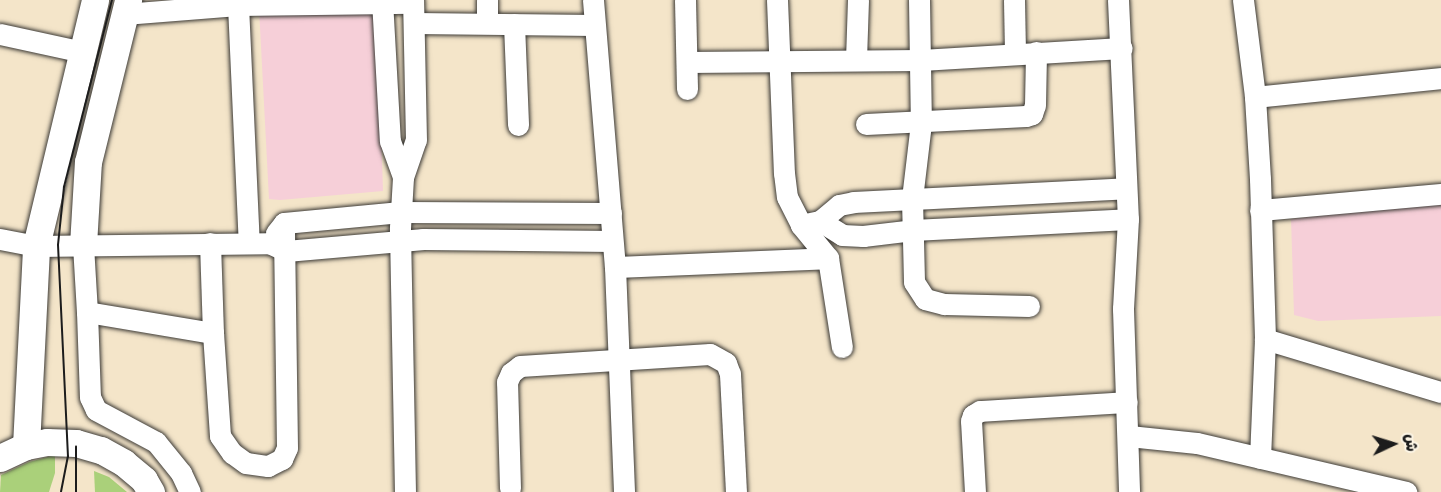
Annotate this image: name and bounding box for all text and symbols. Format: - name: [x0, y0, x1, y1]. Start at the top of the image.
- north arrow: [1363, 414, 1423, 474]
- text: ش: [1396, 433, 1427, 452]

